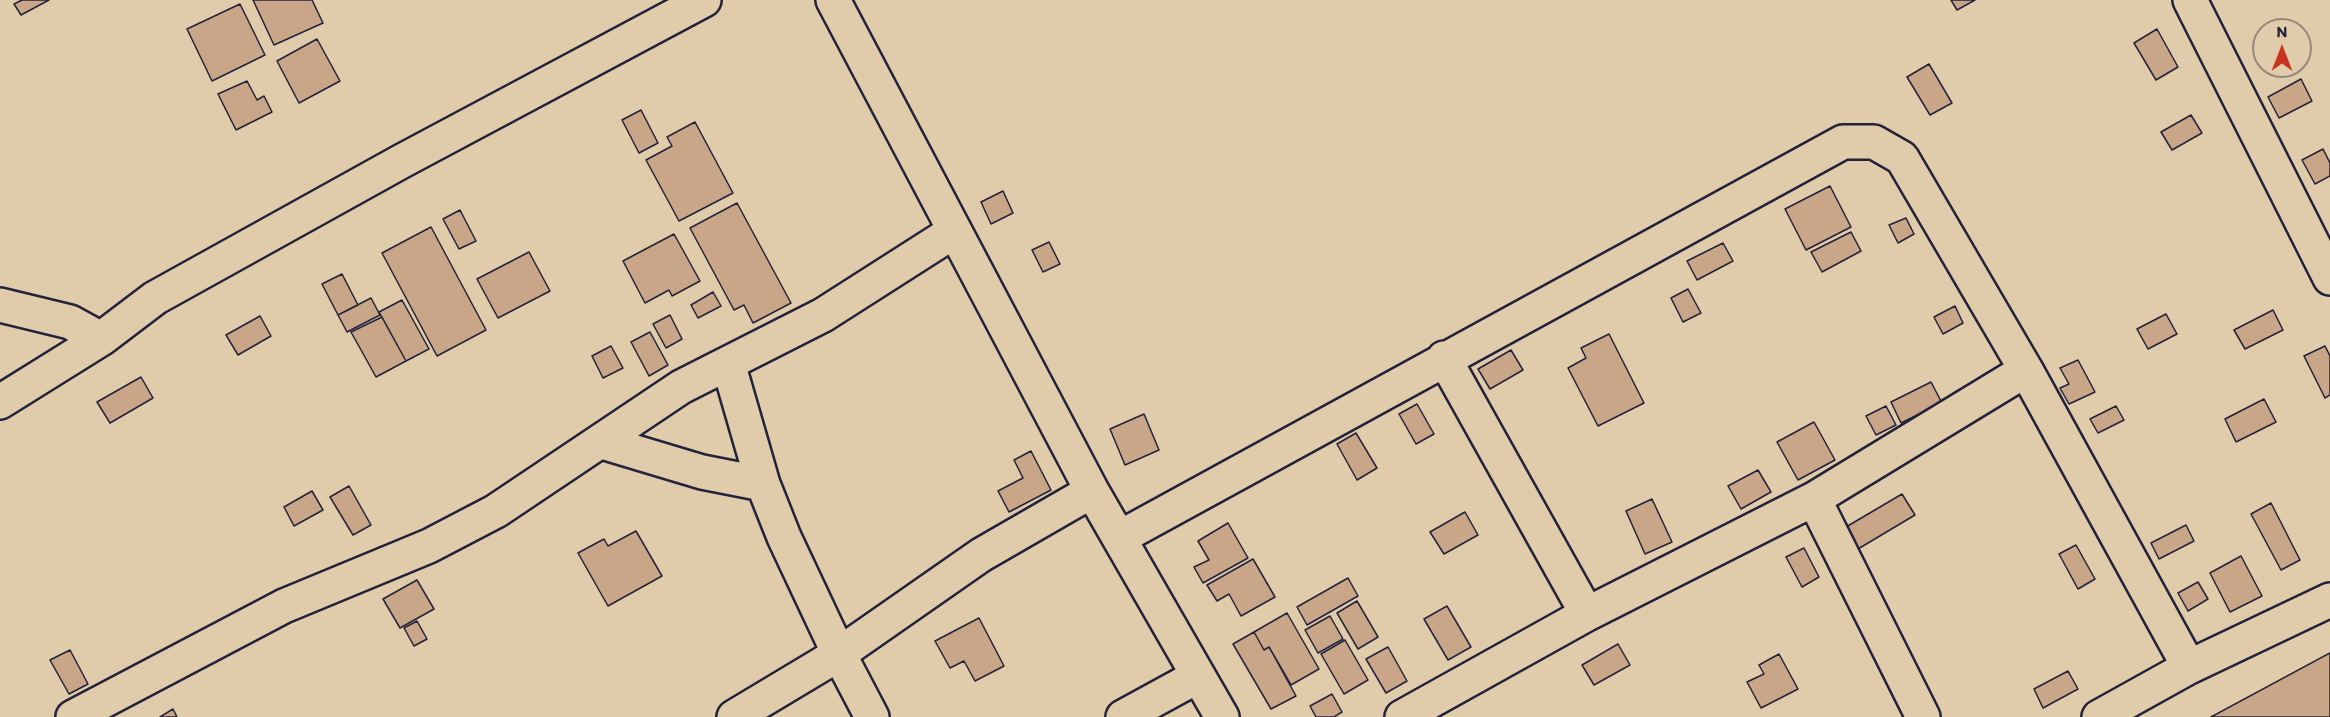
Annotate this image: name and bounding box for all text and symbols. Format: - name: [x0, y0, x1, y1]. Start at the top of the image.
- north arrow: [2252, 18, 2312, 78]
- text: N: [2277, 22, 2287, 41]

